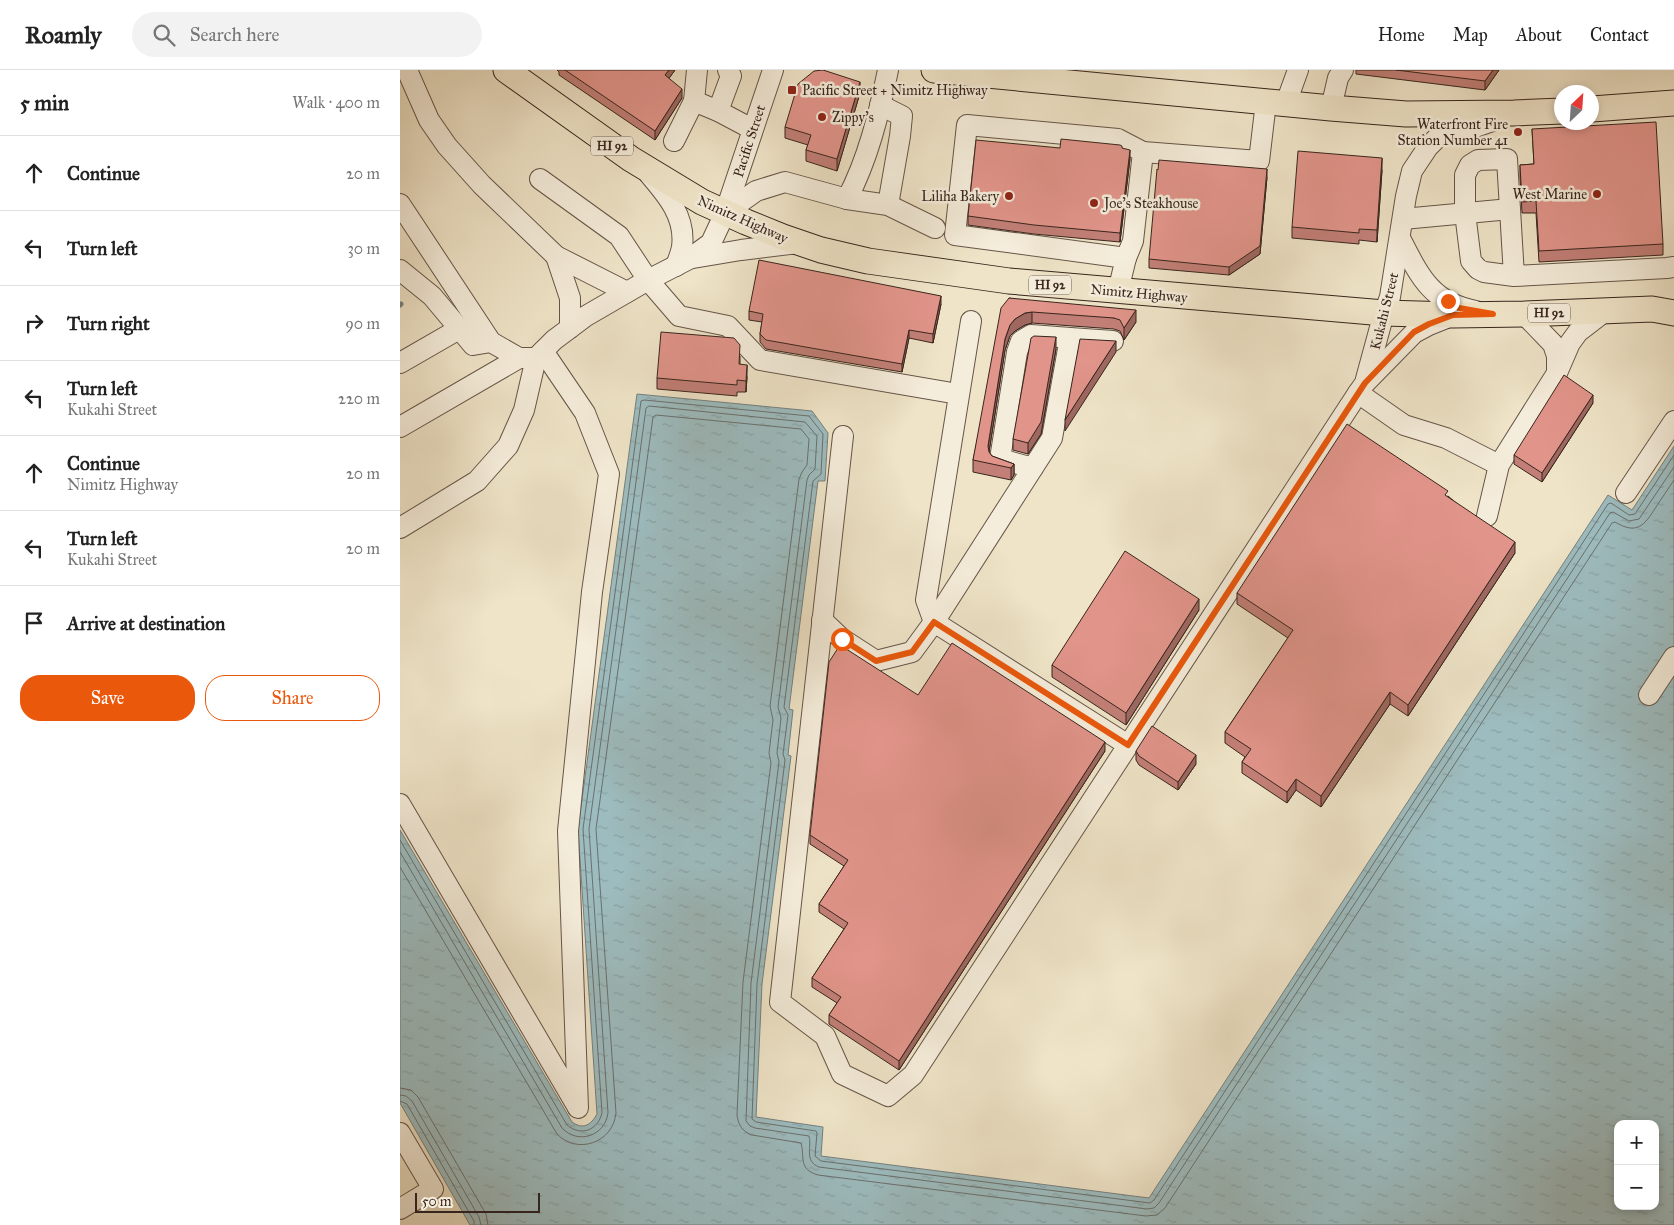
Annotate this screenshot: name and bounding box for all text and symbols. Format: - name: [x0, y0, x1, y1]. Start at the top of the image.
- search box: [132, 12, 482, 57]
- text: Roamly: [25, 20, 102, 50]
- icon: search: [150, 21, 178, 49]
- text: Search here: [190, 23, 280, 46]
- text: Home: [1378, 24, 1425, 46]
- text: Map: [1453, 24, 1488, 46]
- text: About: [1516, 24, 1562, 46]
- text: Contact: [1590, 24, 1649, 46]
- place label: Pacific Street + Nimitz Highway: [802, 82, 988, 99]
- marker: Pacific Street + Nimitz Highway: [786, 84, 798, 96]
- north arrow: [1554, 85, 1599, 130]
- text: 5 min: [20, 90, 69, 116]
- text: Walk · 400 m: [292, 93, 380, 112]
- street label: Pacific Street: [730, 103, 769, 180]
- place label: Zippy's: [832, 109, 874, 126]
- marker: Zippy's: [816, 111, 828, 123]
- place label: Waterfront Fire Station Number 41: [1398, 116, 1508, 149]
- marker: Waterfront Fire Station Number 41: [1512, 126, 1524, 138]
- road number: HI 92: [591, 136, 633, 155]
- icon: ahead: [20, 159, 48, 187]
- text: Continue: [67, 162, 140, 185]
- text: 20 m: [346, 164, 380, 183]
- place label: West Marine: [1513, 186, 1587, 203]
- place label: Liliha Bakery: [921, 188, 999, 205]
- marker: West Marine: [1591, 188, 1603, 200]
- marker: Liliha Bakery: [1003, 190, 1015, 202]
- street label: Nimitz Highway: [695, 192, 791, 247]
- place label: Joe’s Steakhouse: [1102, 195, 1199, 213]
- marker: Joe’s Steakhouse: [1088, 197, 1100, 209]
- icon: left: [20, 234, 48, 262]
- text: Turn left: [67, 237, 137, 260]
- text: 30 m: [347, 239, 380, 258]
- street label: Kukahi Street: [1367, 271, 1402, 352]
- road number: HI 92: [1029, 276, 1071, 294]
- street label: Nimitz Highway: [1090, 281, 1189, 306]
- route end: [1437, 290, 1460, 313]
- road number: HI 92: [1528, 304, 1570, 322]
- icon: right: [20, 309, 48, 337]
- text: Turn right: [67, 312, 150, 335]
- text: 90 m: [345, 314, 380, 333]
- text: Turn left: [67, 377, 137, 400]
- icon: left: [20, 384, 48, 412]
- text: 220 m: [338, 389, 380, 408]
- text: Kukahi Street: [67, 400, 157, 419]
- text: Continue: [67, 452, 140, 475]
- icon: ahead: [20, 459, 48, 487]
- text: 20 m: [346, 464, 380, 483]
- text: Nimitz Highway: [67, 475, 178, 494]
- text: Turn left: [67, 527, 137, 550]
- icon: left: [20, 534, 48, 562]
- text: 20 m: [346, 539, 380, 558]
- text: Kukahi Street: [67, 550, 157, 569]
- icon: arrive: [20, 609, 48, 637]
- text: Arrive at destination: [67, 612, 225, 635]
- route start: [831, 628, 854, 651]
- button: Save: [20, 675, 195, 721]
- button: Share: [205, 675, 380, 721]
- map controls: [1614, 1120, 1659, 1210]
- button: +: [1614, 1120, 1659, 1165]
- button: −: [1614, 1165, 1659, 1210]
- scale bar: [415, 1190, 540, 1213]
- text: 50 m: [422, 1193, 451, 1210]

